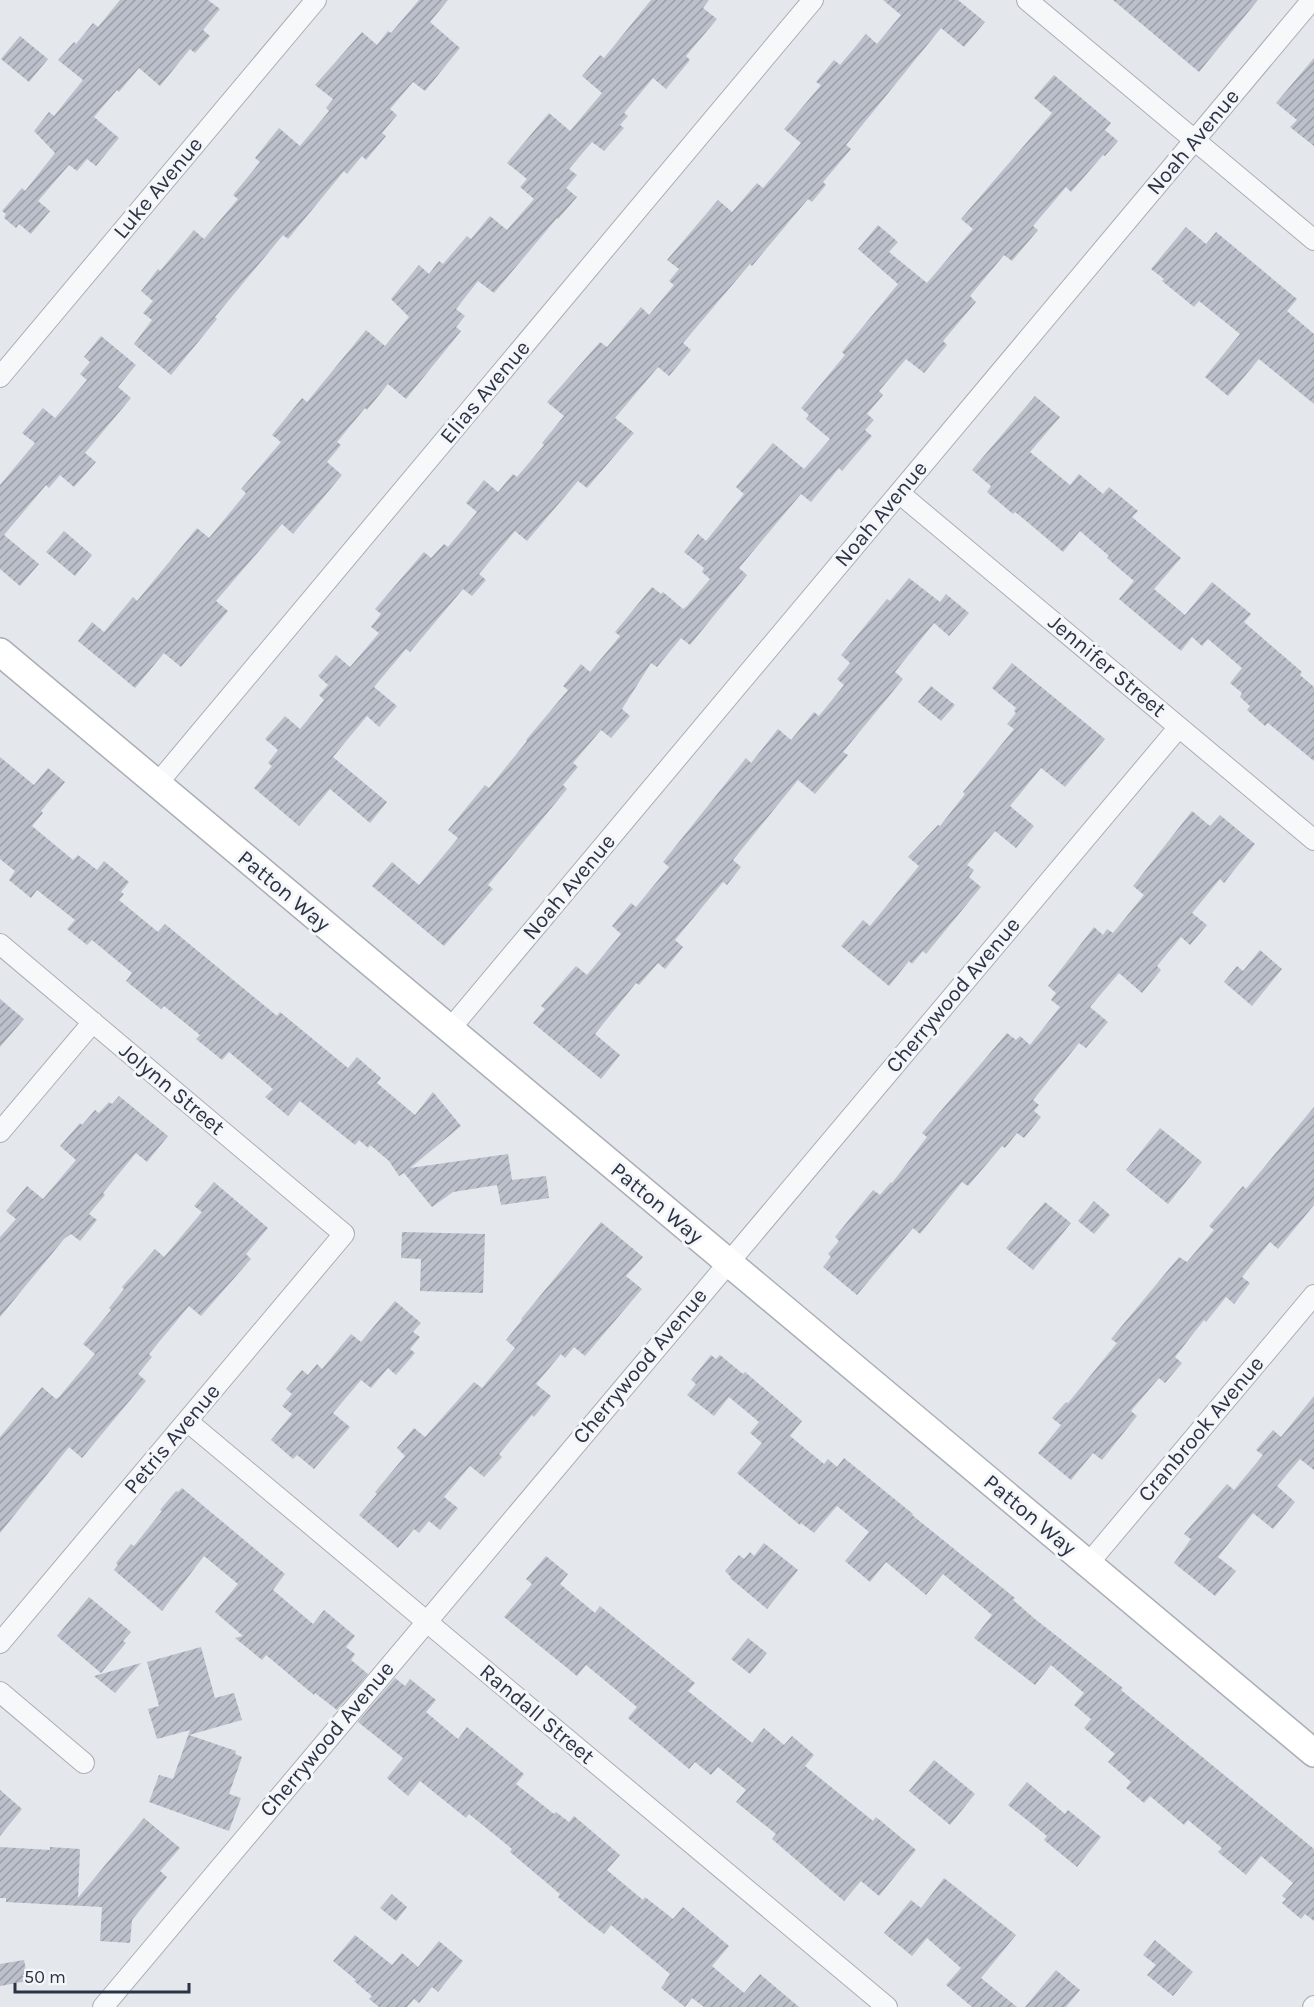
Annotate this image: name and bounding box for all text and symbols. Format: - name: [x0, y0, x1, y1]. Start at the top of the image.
- street label: Noah Avenue: [1141, 84, 1245, 200]
- street label: Luke Avenue: [108, 132, 208, 244]
- street label: Elias Avenue: [434, 335, 536, 449]
- street label: Noah Avenue: [829, 456, 933, 572]
- street label: Jennifer Street: [1043, 609, 1171, 723]
- street label: Noah Avenue: [517, 829, 621, 945]
- street label: Patton Way: [232, 845, 336, 937]
- street label: Cherrywood Avenue: [880, 912, 1026, 1078]
- street label: Jolynn Street: [114, 1037, 230, 1141]
- street label: Patton Way: [605, 1157, 709, 1249]
- street label: Cherrywood Avenue: [567, 1283, 713, 1449]
- street label: Cranbrook Avenue: [1133, 1351, 1269, 1507]
- street label: Petris Avenue: [119, 1379, 225, 1499]
- street label: Patton Way: [978, 1469, 1082, 1561]
- street label: Cherrywood Avenue: [254, 1656, 400, 1822]
- street label: Randall Street: [474, 1658, 600, 1770]
- scale bar: [15, 1956, 189, 1994]
- text: 50 m: [24, 1966, 66, 1988]

